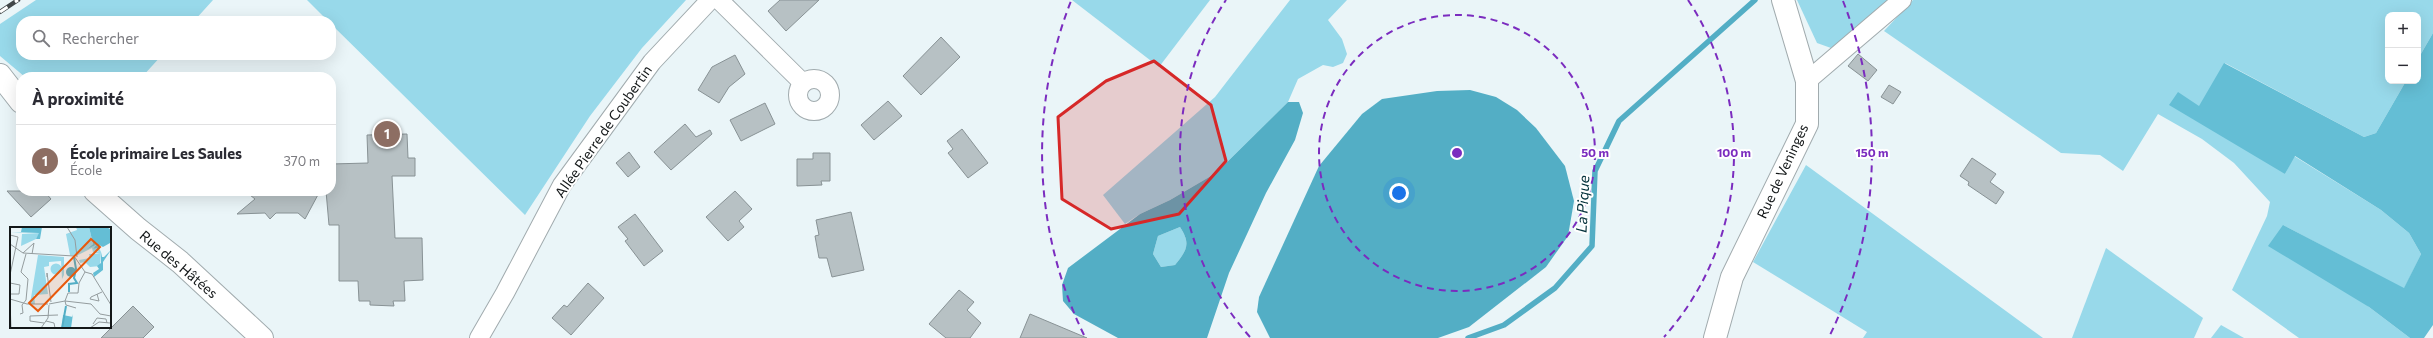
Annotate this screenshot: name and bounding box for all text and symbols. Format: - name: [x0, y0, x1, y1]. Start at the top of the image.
- map controls: [2385, 12, 2421, 84]
- button: +: [2385, 12, 2421, 48]
- search box: [16, 16, 336, 60]
- icon: search: [30, 27, 52, 49]
- text: Rechercher: [62, 29, 139, 47]
- button: −: [2385, 48, 2421, 84]
- street label: Allée Pierre de Coubertin: [551, 62, 655, 200]
- text: À proximité: [32, 88, 124, 109]
- pin: 1: [374, 119, 400, 149]
- street label: Rue de Veninges: [1753, 121, 1811, 221]
- text: École primaire Les Saules: [70, 144, 242, 162]
- text: 50 m: [1581, 145, 1609, 159]
- text: 100 m: [1717, 145, 1751, 159]
- text: 150 m: [1855, 145, 1889, 159]
- centre of rings: [1450, 146, 1464, 160]
- text: 1: [42, 153, 48, 169]
- text: 370 m: [283, 153, 320, 169]
- text: École: [70, 162, 102, 178]
- water label: La Pique: [1572, 175, 1593, 233]
- your location: [1389, 183, 1409, 203]
- inset map: [10, 227, 111, 328]
- street label: Rue des Hâtées: [137, 227, 221, 301]

